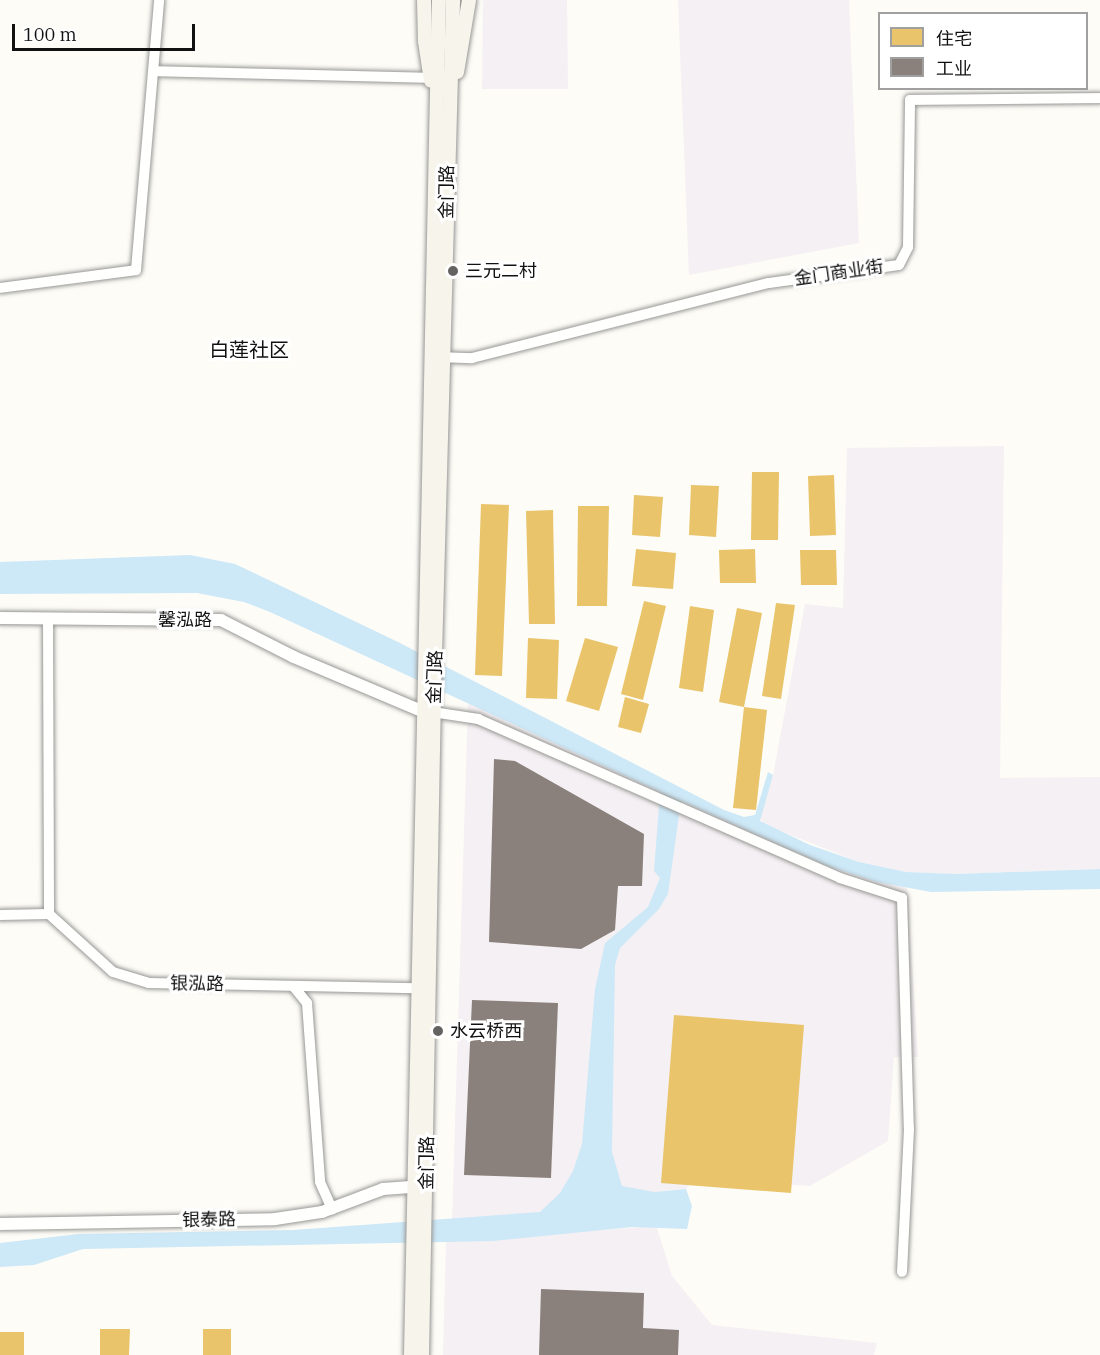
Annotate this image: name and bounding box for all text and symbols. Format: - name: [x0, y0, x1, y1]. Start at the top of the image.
- scale bar: [15, 12, 198, 50]
- legend: [878, 12, 1088, 90]
- text: 100 m: [23, 23, 77, 46]
- text: 住宅: [936, 27, 972, 50]
- text: 工业: [936, 57, 972, 80]
- street label: 金门路: [436, 165, 458, 219]
- street label: 金门商业街: [793, 256, 885, 290]
- place label: 三元二村: [465, 260, 537, 282]
- marker: 三元二村: [446, 264, 460, 278]
- district label: 白莲社区: [209, 337, 289, 361]
- street label: 馨泓路: [158, 609, 212, 631]
- street label: 金门路: [423, 650, 447, 704]
- street label: 银泓路: [170, 973, 224, 995]
- place label: 水云桥西: [450, 1020, 522, 1042]
- marker: 水云桥西: [431, 1024, 445, 1038]
- street label: 金门路: [416, 1136, 438, 1190]
- street label: 银泰路: [182, 1209, 236, 1231]

